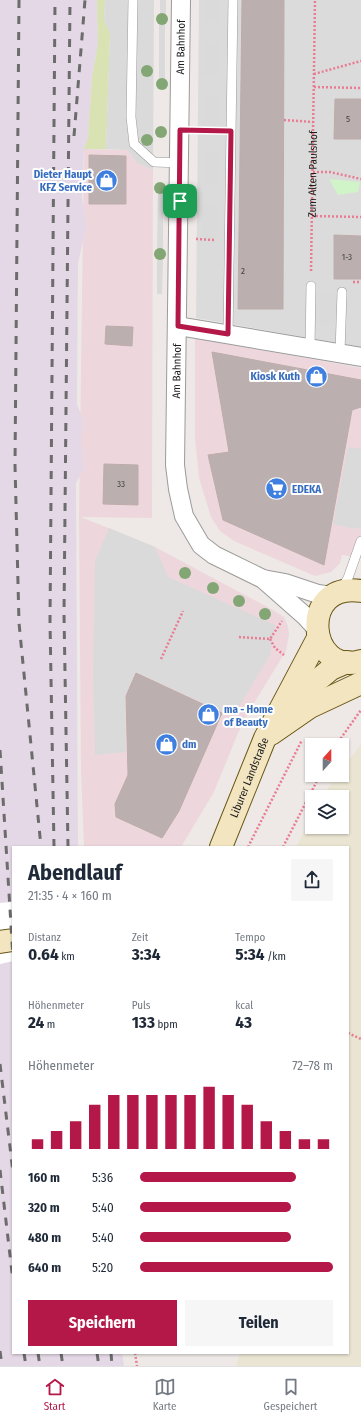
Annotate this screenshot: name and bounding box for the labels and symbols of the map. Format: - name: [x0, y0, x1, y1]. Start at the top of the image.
- street label: Am Bahnhof: [174, 19, 188, 74]
- house number: 5: [346, 114, 350, 124]
- street label: Zum Alten Paulshof: [305, 130, 320, 217]
- shop icon: Dieter Haupt KFZ Service: [94, 167, 120, 193]
- place label: Dieter Haupt KFZ Service: [34, 168, 92, 194]
- pin: [163, 184, 197, 218]
- house number: 1-3: [342, 252, 352, 262]
- house number: 2: [241, 266, 245, 276]
- street label: Am Bahnhof: [170, 343, 184, 398]
- shop icon: Kiosk Kuth: [303, 363, 329, 389]
- place label: Kiosk Kuth: [251, 370, 300, 383]
- supermarket icon: EDEKA: [264, 476, 290, 502]
- house number: 33: [117, 479, 125, 489]
- place label: EDEKA: [292, 483, 322, 496]
- shop icon: ma - Home of Beauty: [195, 702, 221, 728]
- place label: ma - Home of Beauty: [224, 703, 273, 729]
- shop icon: dm: [154, 731, 180, 757]
- street label: Liburer Landstraße: [227, 736, 271, 819]
- place label: dm: [182, 738, 196, 751]
- north arrow: [305, 738, 349, 782]

